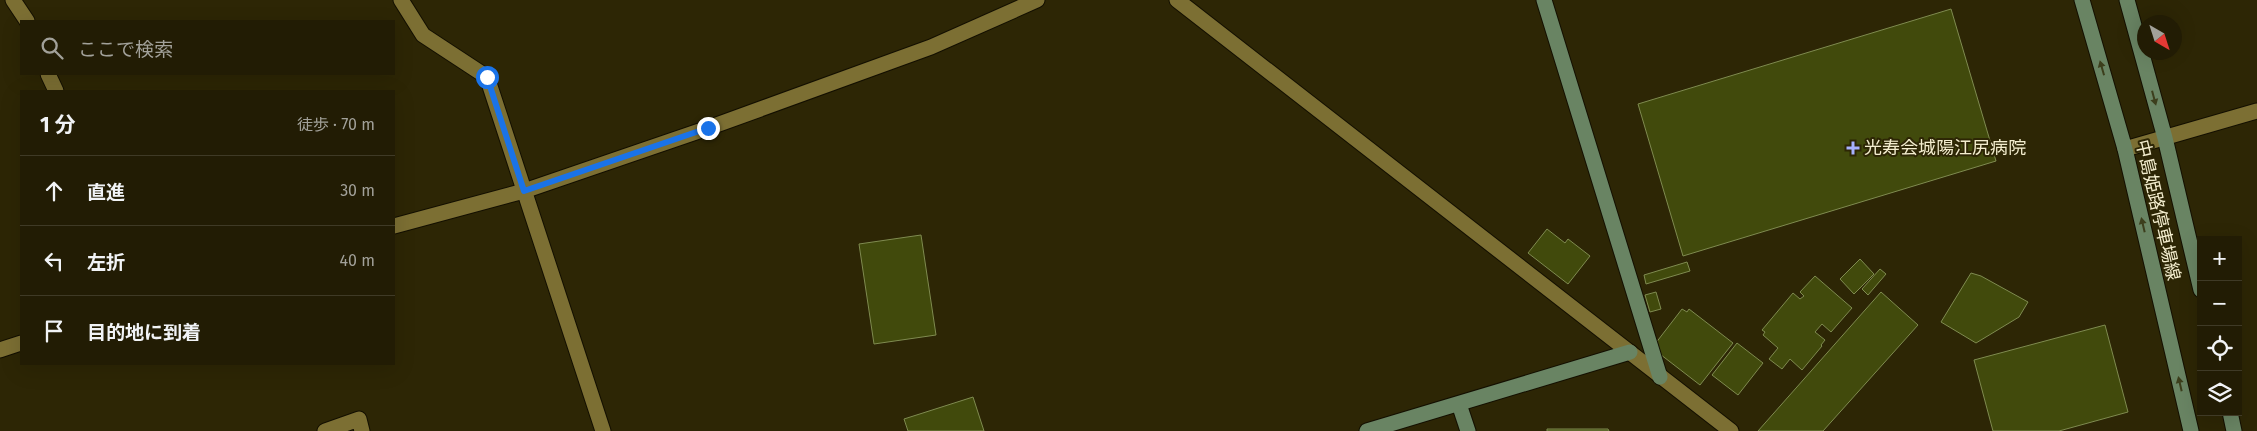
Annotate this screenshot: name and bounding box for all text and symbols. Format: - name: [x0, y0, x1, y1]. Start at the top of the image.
- north arrow: [2137, 15, 2182, 60]
- search box: [20, 20, 395, 75]
- icon: search: [38, 34, 66, 62]
- text: ここで検索: [78, 38, 173, 61]
- one-way arrow: [2097, 61, 2105, 76]
- route start: [476, 66, 499, 89]
- one-way arrow: [2150, 90, 2158, 105]
- text: 1 分: [40, 112, 76, 138]
- text: 徒歩 · 70 m: [297, 115, 375, 134]
- route end: [697, 117, 720, 140]
- place label: 光寿会城陽江尻病院: [1864, 137, 2026, 159]
- street label: 中島姫路停車場線: [2131, 137, 2185, 283]
- marker: 光寿会城陽江尻病院: [1846, 141, 1860, 155]
- icon: ahead: [40, 177, 68, 205]
- text: 直進: [87, 181, 125, 204]
- text: 30 m: [340, 181, 375, 200]
- one-way arrow: [2139, 218, 2147, 233]
- map controls: [2197, 236, 2242, 416]
- button: +: [2197, 236, 2242, 281]
- icon: left: [40, 247, 68, 275]
- text: 左折: [87, 251, 125, 274]
- text: 40 m: [340, 251, 375, 270]
- button: −: [2197, 281, 2242, 326]
- icon: arrive: [40, 317, 68, 345]
- text: 目的地に到着: [87, 321, 201, 344]
- button: locate: [2197, 326, 2242, 371]
- button: layers: [2197, 371, 2242, 416]
- one-way arrow: [2176, 376, 2184, 391]

